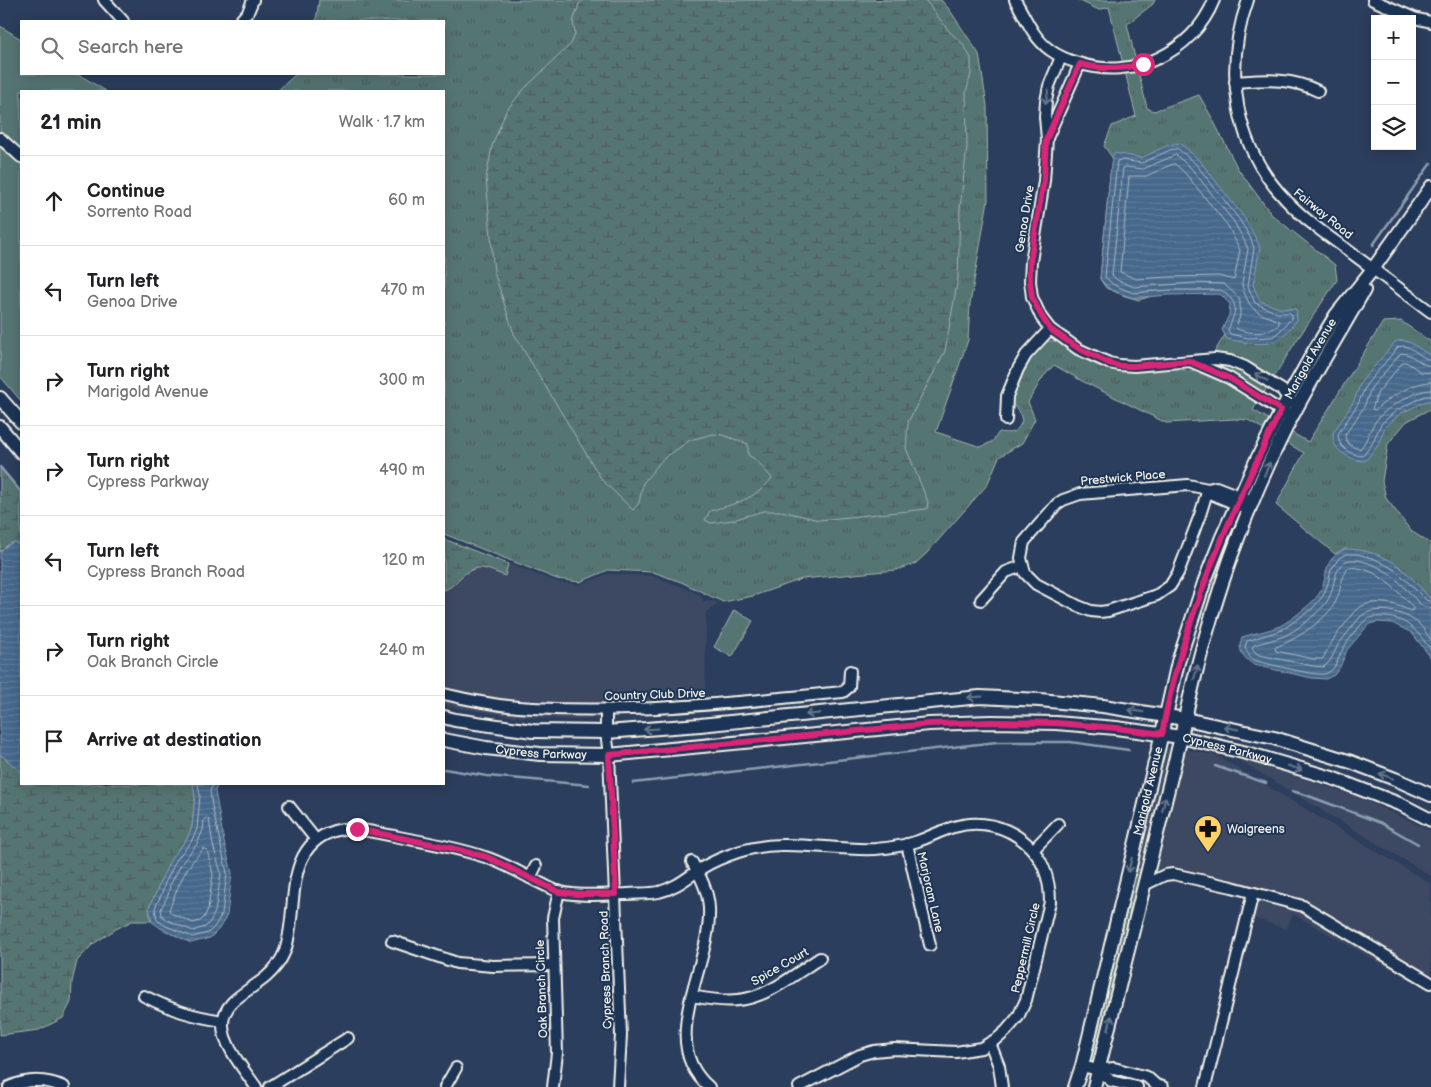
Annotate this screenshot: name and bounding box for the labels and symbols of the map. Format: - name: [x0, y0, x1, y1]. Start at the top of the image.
- route start: [1132, 53, 1155, 76]
- one-way arrow: [1041, 89, 1051, 105]
- street label: Genoa Drive: [1012, 184, 1038, 254]
- street label: Fairway Road: [1290, 185, 1356, 243]
- street label: Marigold Avenue: [1281, 316, 1340, 402]
- one-way arrow: [1254, 371, 1268, 381]
- one-way arrow: [1263, 462, 1273, 477]
- street label: Prestwick Place: [1080, 467, 1166, 489]
- one-way arrow: [1192, 664, 1201, 680]
- street label: Country Club Drive: [604, 686, 706, 704]
- one-way arrow: [967, 693, 983, 702]
- one-way arrow: [1129, 706, 1145, 716]
- one-way arrow: [805, 709, 821, 719]
- one-way arrow: [1224, 723, 1240, 732]
- one-way arrow: [643, 724, 659, 733]
- street label: Cypress Parkway: [1181, 730, 1274, 768]
- street label: Cypress Parkway: [495, 742, 587, 762]
- street label: Marigold Avenue: [1130, 745, 1166, 837]
- one-way arrow: [1287, 763, 1303, 773]
- one-way arrow: [1379, 771, 1394, 780]
- one-way arrow: [1160, 796, 1169, 812]
- pharmacy icon: Walgreens: [1193, 814, 1223, 853]
- route end: [346, 818, 369, 841]
- place label: Walgreens: [1227, 822, 1285, 837]
- street label: Marjoram Lane: [913, 850, 947, 934]
- one-way arrow: [1125, 857, 1134, 873]
- street label: Peppermill Circle: [1008, 901, 1044, 995]
- street label: Cypress Branch Road: [596, 910, 616, 1029]
- street label: Oak Branch Circle: [533, 939, 551, 1039]
- street label: Spice Court: [749, 944, 812, 989]
- one-way arrow: [1106, 1016, 1115, 1032]

